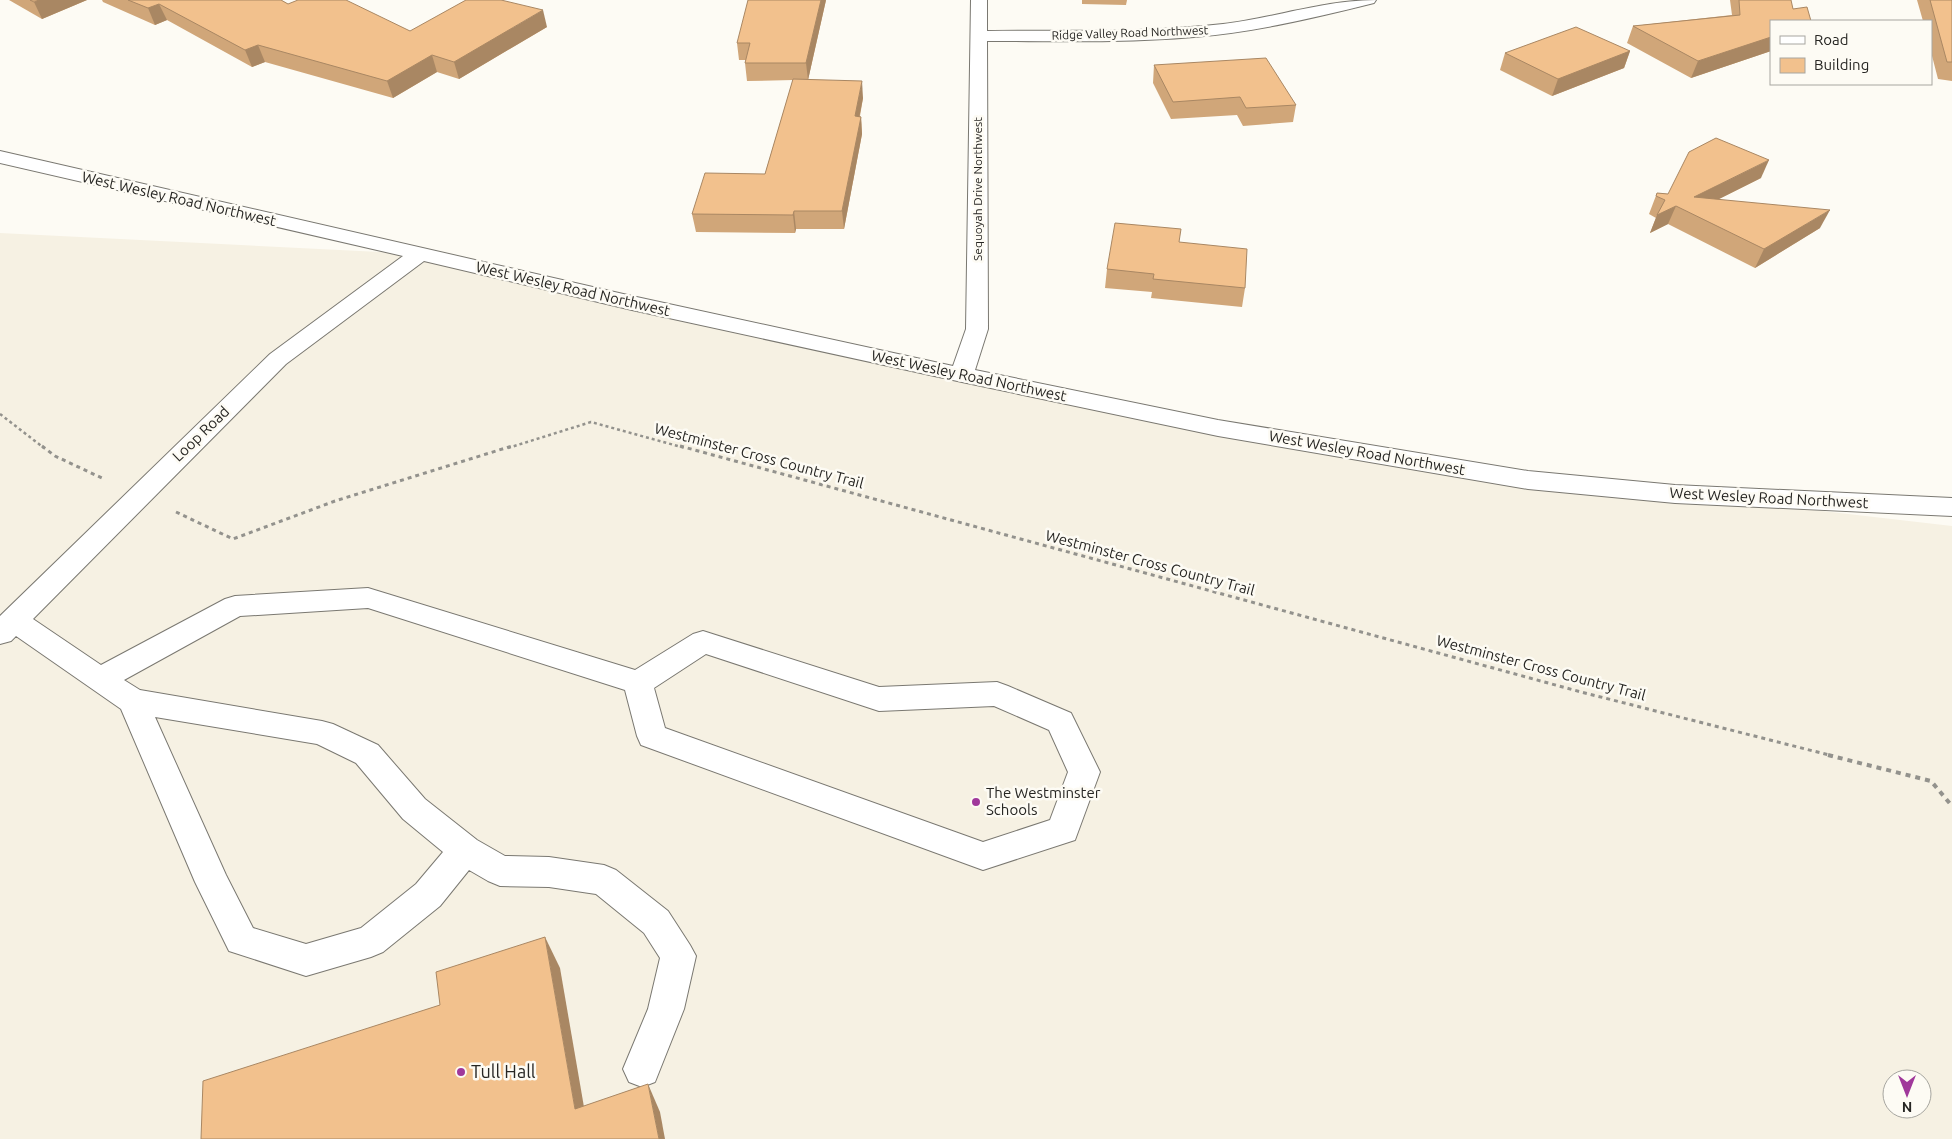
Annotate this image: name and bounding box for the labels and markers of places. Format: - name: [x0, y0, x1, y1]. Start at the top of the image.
- place label: The Westminster Schools: [986, 784, 1101, 818]
- marker: The Westminster Schools: [970, 796, 982, 808]
- place label: Tull Hall: [471, 1061, 536, 1081]
- marker: Tull Hall: [455, 1066, 467, 1078]

